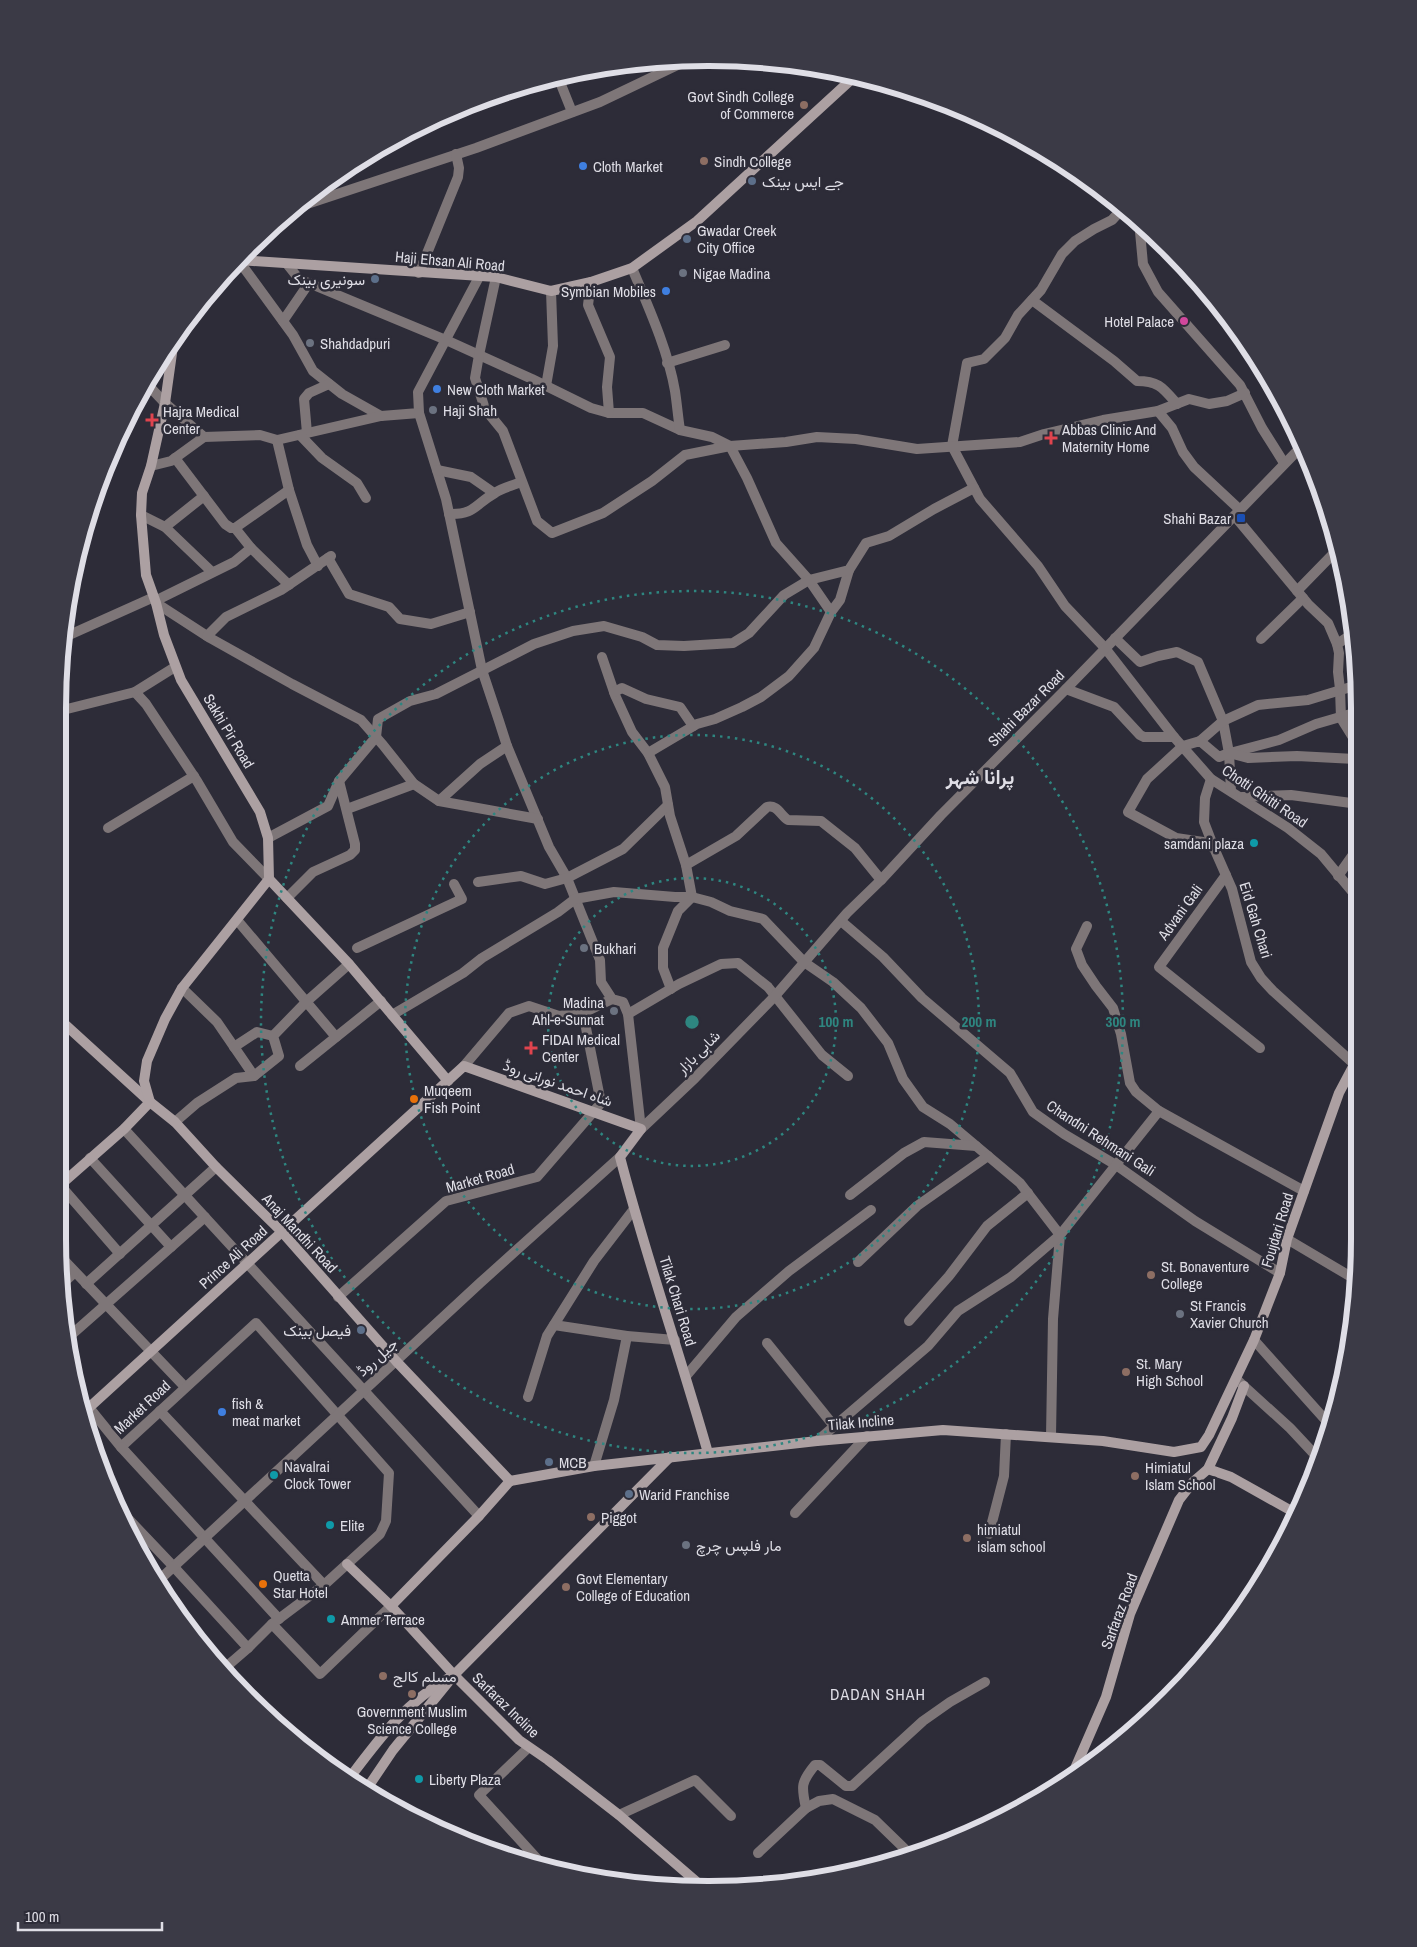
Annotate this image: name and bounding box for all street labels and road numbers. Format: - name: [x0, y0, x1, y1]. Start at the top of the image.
- street label: Haji Ehsan Ali Road: [394, 246, 506, 276]
- street label: Shahi Bazar Road: [983, 665, 1069, 751]
- street label: Sakhi Pir Road: [199, 690, 259, 772]
- street label: Chotti Ghitti Road: [1218, 760, 1312, 832]
- street label: Eid Gah Chari: [1234, 879, 1278, 961]
- street label: Advani Gali: [1152, 880, 1207, 945]
- street label: شاہی بازار: [671, 1025, 725, 1079]
- street label: شاہ احمد نورانی روڈ: [500, 1054, 616, 1112]
- street label: Chandni Rehmani Gali: [1043, 1095, 1159, 1181]
- street label: Market Road: [443, 1158, 517, 1198]
- street label: Anaj Mandhi Road: [257, 1188, 342, 1277]
- street label: Foujdari Road: [1256, 1190, 1298, 1270]
- street label: Prince Ali Road: [194, 1221, 272, 1293]
- street label: Tilak Chari Road: [654, 1254, 702, 1348]
- street label: جیل روڈ: [352, 1333, 402, 1381]
- street label: Market Road: [109, 1375, 175, 1439]
- street label: Tilak Incline: [827, 1409, 895, 1435]
- street label: Sarfaraz Road: [1096, 1570, 1142, 1652]
- street label: Sarfaraz Incline: [468, 1668, 544, 1743]

